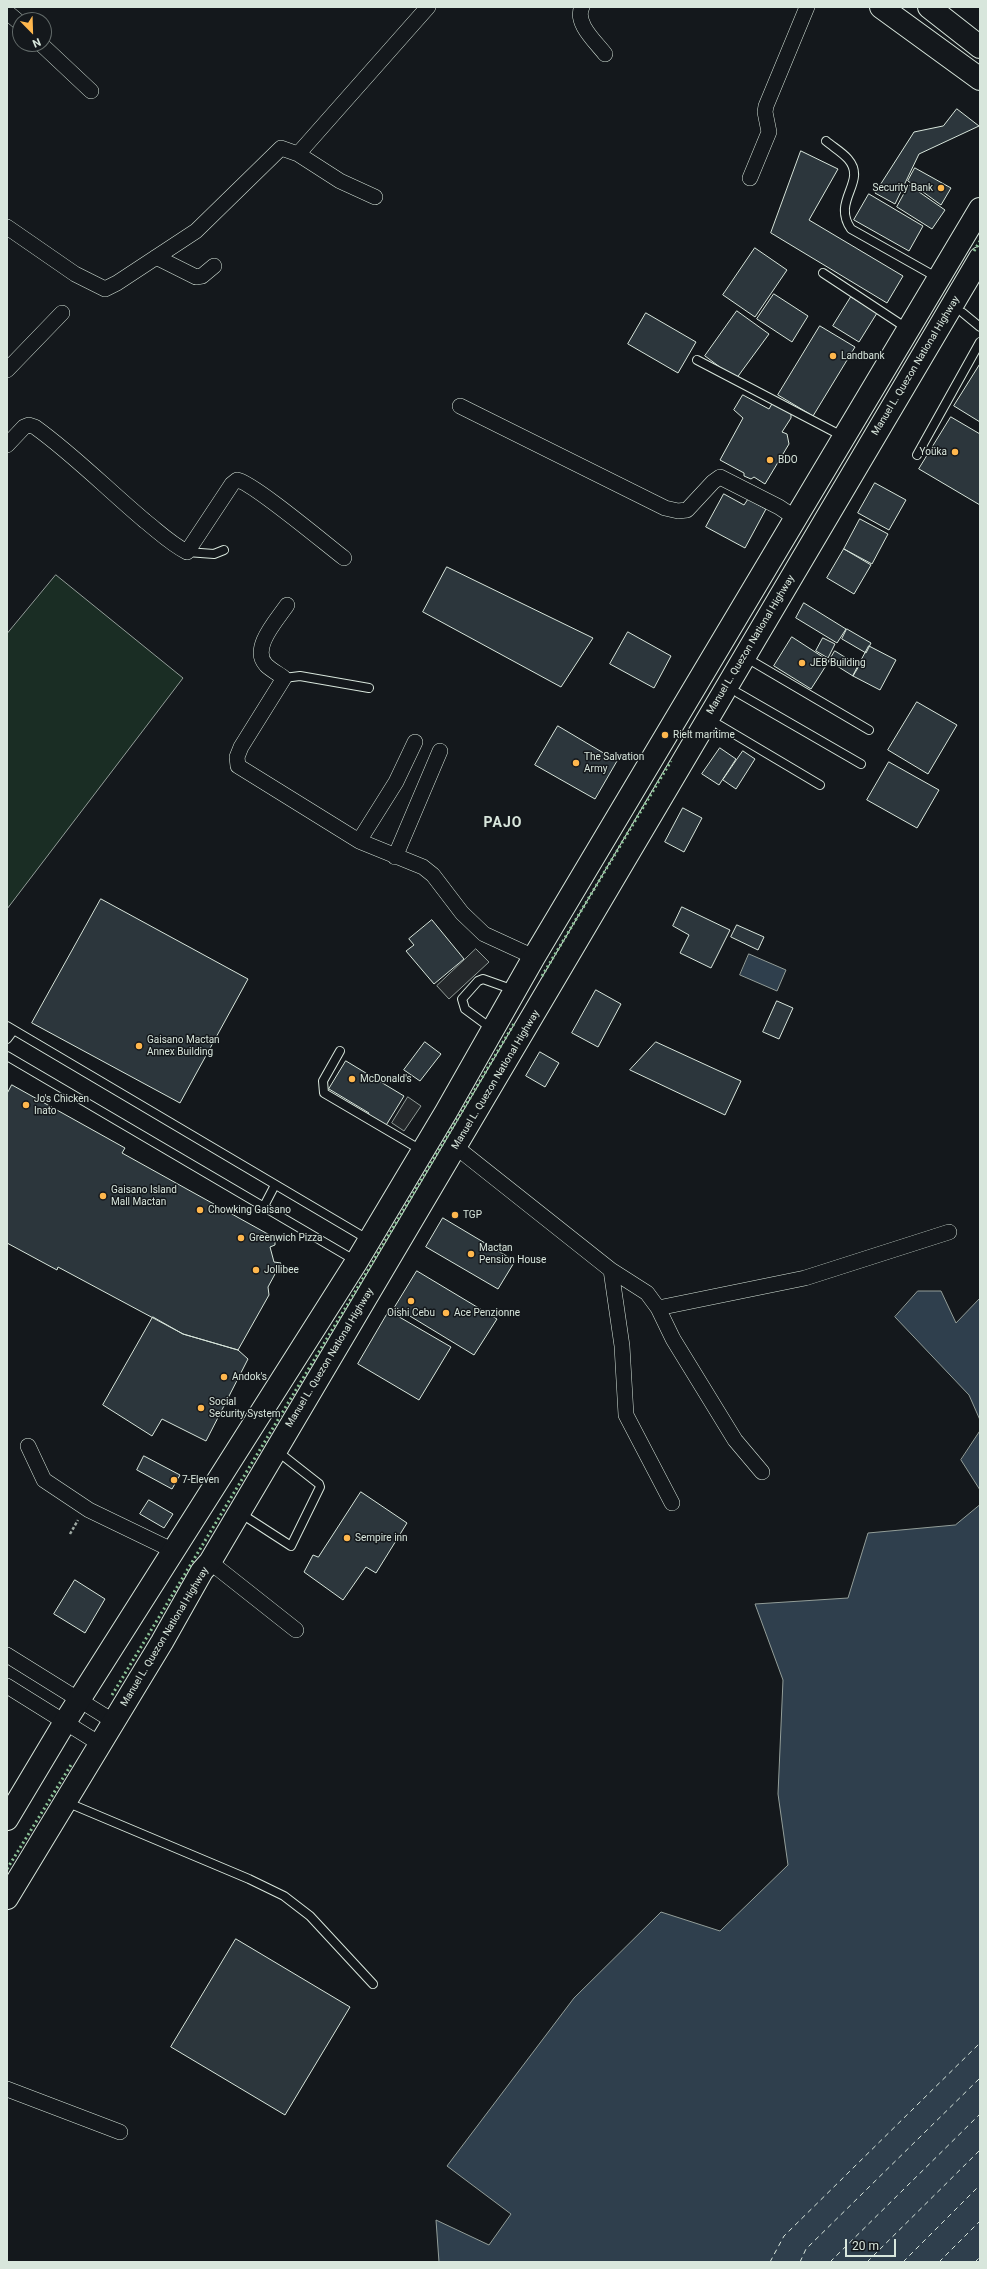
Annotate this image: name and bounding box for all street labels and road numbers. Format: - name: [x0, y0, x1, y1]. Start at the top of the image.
- street label: Manuel L. Quezon National Highway: [870, 294, 962, 438]
- street label: Manuel L. Quezon National Highway: [705, 573, 797, 717]
- street label: Manuel L. Quezon National Highway: [450, 1008, 542, 1152]
- street label: Manuel L. Quezon National Highway: [284, 1286, 376, 1430]
- street label: Manuel L. Quezon National Highway: [119, 1565, 211, 1709]

